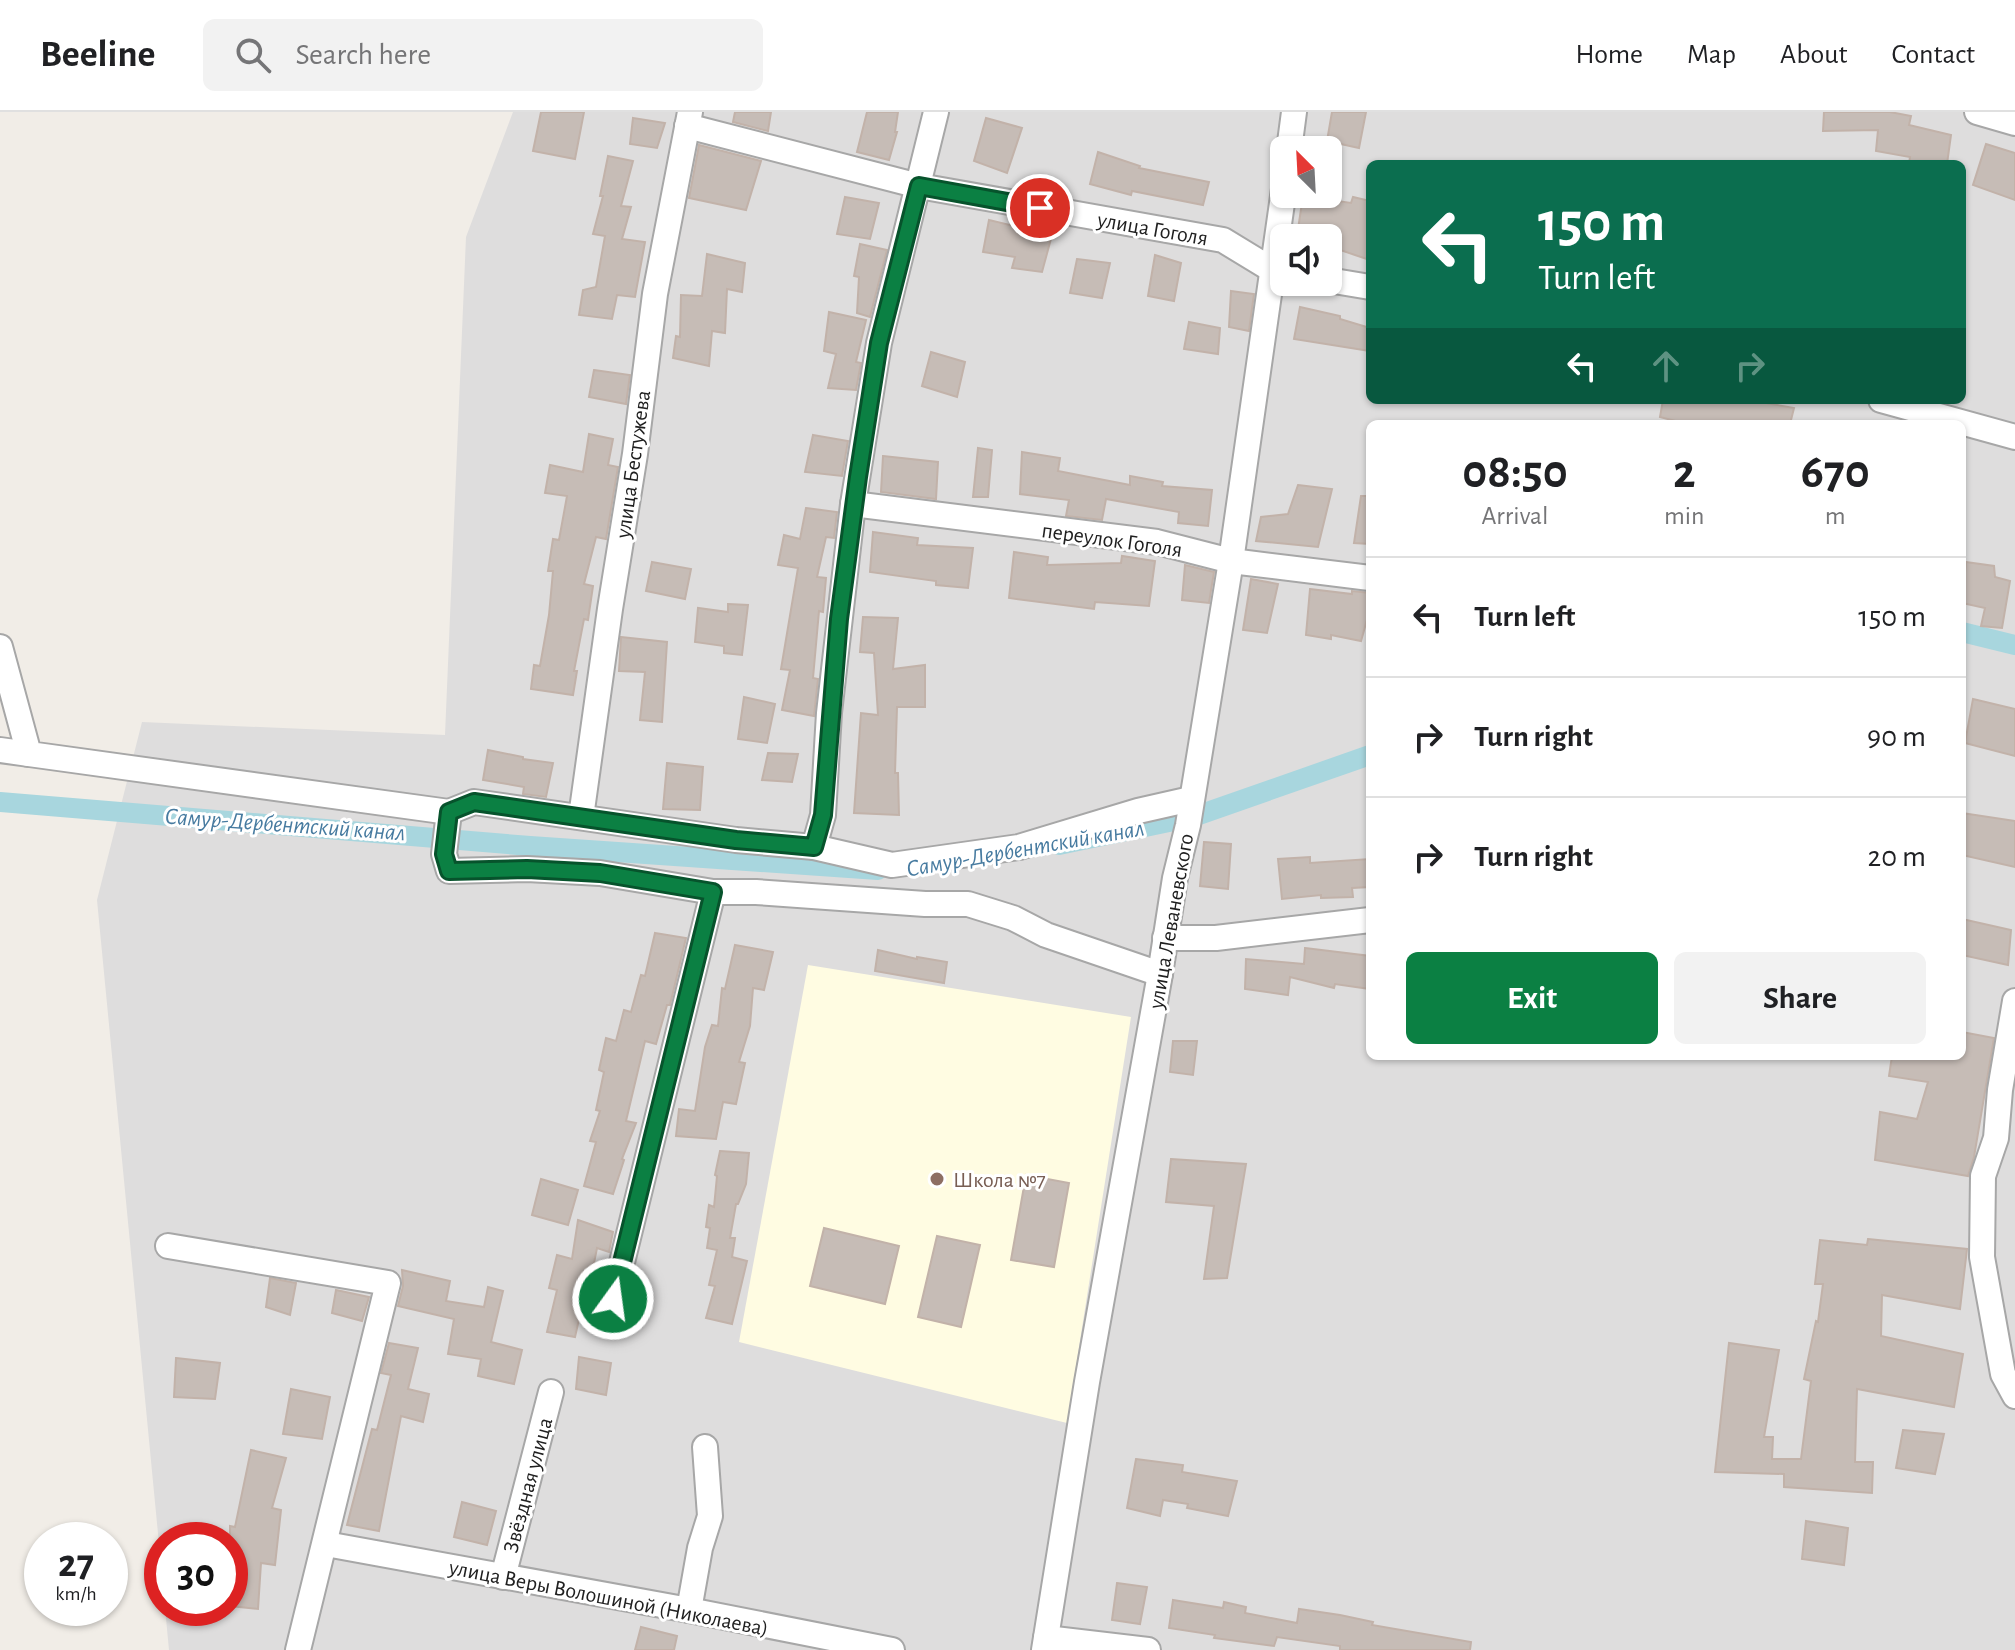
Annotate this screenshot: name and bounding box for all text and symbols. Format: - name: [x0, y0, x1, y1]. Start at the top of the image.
- search box: [203, 19, 763, 91]
- icon: search: [231, 33, 275, 77]
- text: Beeline: [40, 36, 155, 74]
- text: Search here: [295, 40, 431, 70]
- text: Home: [1576, 41, 1643, 69]
- text: Map: [1687, 41, 1736, 69]
- text: About: [1780, 41, 1848, 69]
- text: Contact: [1892, 41, 1975, 69]
- north arrow: [1270, 136, 1342, 208]
- map controls: [1270, 136, 1342, 296]
- pin: [1006, 174, 1074, 242]
- icon: arrive: [1018, 186, 1062, 230]
- icon: left: [1406, 192, 1510, 296]
- text: 150 m: [1538, 195, 1665, 251]
- street label: улица Гоголя: [1095, 208, 1210, 250]
- button: sound: [1270, 224, 1342, 296]
- text: Turn left: [1538, 260, 1655, 296]
- icon: left: [1560, 344, 1604, 388]
- icon: ahead: [1644, 344, 1688, 388]
- icon: right: [1728, 344, 1772, 388]
- street label: улица Бестужева: [612, 389, 654, 540]
- text: 08:50: [1462, 449, 1568, 497]
- text: 2: [1673, 449, 1696, 497]
- text: 670: [1801, 449, 1870, 497]
- text: Arrival: [1482, 503, 1548, 529]
- text: min: [1664, 503, 1705, 529]
- text: m: [1825, 503, 1846, 529]
- street label: переулок Гоголя: [1040, 519, 1184, 561]
- icon: left: [1406, 595, 1450, 639]
- text: Turn left: [1474, 602, 1575, 632]
- text: 150 m: [1858, 602, 1926, 632]
- icon: right: [1406, 715, 1450, 759]
- text: Turn right: [1474, 722, 1593, 752]
- text: 90 m: [1867, 722, 1926, 752]
- water label: Самур-Дербентский канал: [164, 805, 406, 845]
- water label: Самур-Дербентский канал: [904, 816, 1146, 882]
- street label: улица Леваневского: [1145, 832, 1197, 1011]
- icon: right: [1406, 835, 1450, 879]
- text: Turn right: [1474, 842, 1593, 872]
- text: 20 m: [1868, 842, 1926, 872]
- button: Exit: [1406, 952, 1658, 1044]
- button: Share: [1674, 952, 1926, 1044]
- place label: Школа №7: [953, 1169, 1046, 1191]
- marker: Школа №7: [928, 1170, 946, 1188]
- position arrow: [571, 1257, 655, 1341]
- street label: Звёздная улица: [499, 1415, 557, 1555]
- speed limit sign: 30: [144, 1522, 248, 1626]
- text: 27: [58, 1544, 94, 1584]
- street label: улица Веры Волошиной (Николаева): [446, 1556, 770, 1640]
- text: km/h: [55, 1584, 97, 1604]

